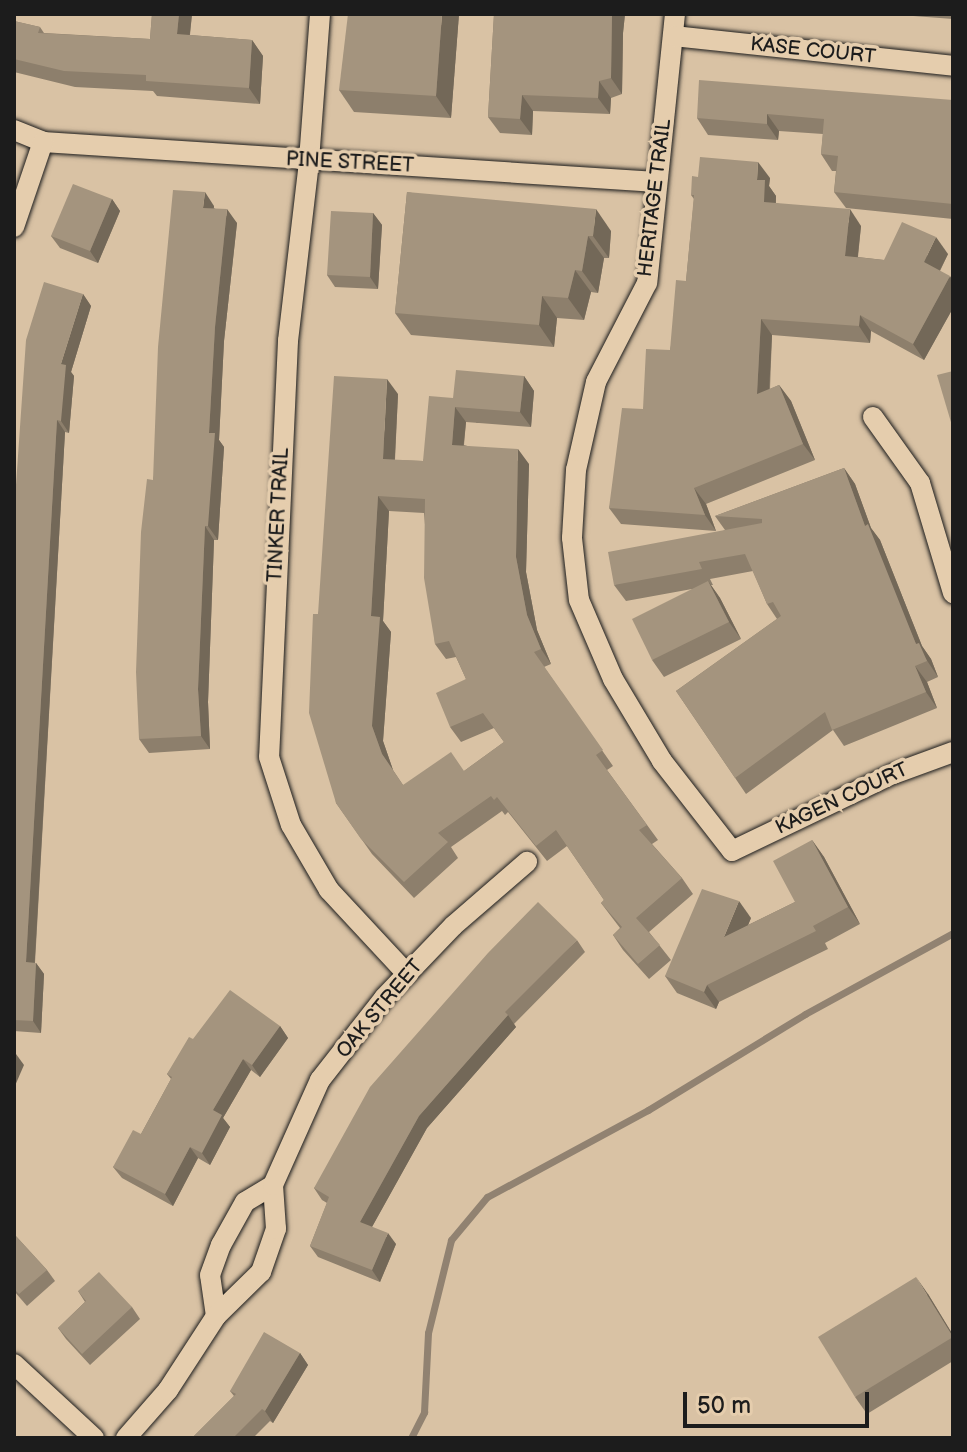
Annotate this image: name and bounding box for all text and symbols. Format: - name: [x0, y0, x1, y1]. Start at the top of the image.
- street label: KASE COURT: [749, 32, 877, 70]
- street label: HERITAGE TRAIL: [633, 117, 677, 279]
- street label: PINE STREET: [285, 148, 415, 178]
- street label: TINKER TRAIL: [263, 447, 295, 583]
- street label: KAGEN COURT: [772, 758, 912, 840]
- street label: OAK STREET: [332, 955, 428, 1063]
- scale bar: [687, 1376, 873, 1426]
- text: 50 m: [697, 1391, 751, 1420]

